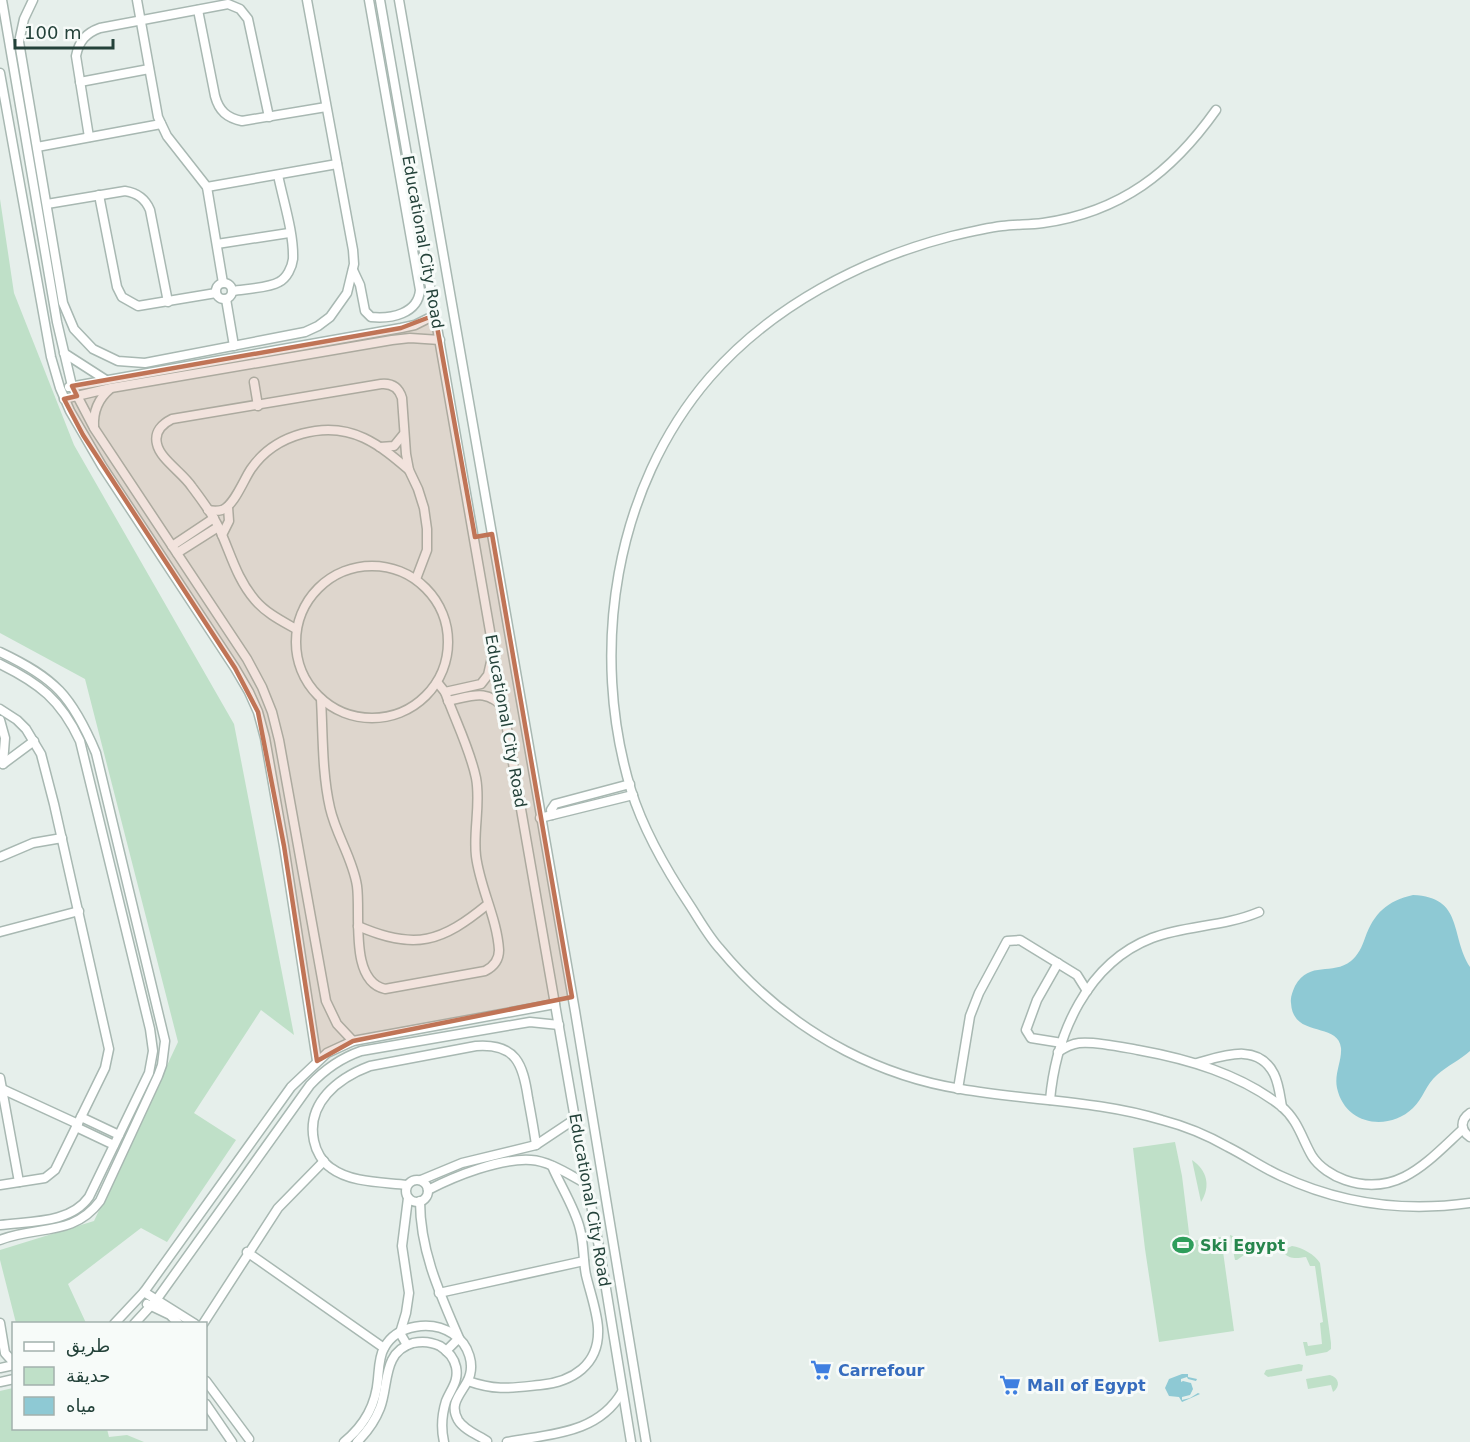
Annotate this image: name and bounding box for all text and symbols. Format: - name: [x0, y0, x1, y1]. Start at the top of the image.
- scale bar: [15, 12, 112, 50]
- text: 100 m: [24, 22, 82, 43]
- street label: Educational City Road: [398, 154, 448, 330]
- street label: Educational City Road: [481, 633, 531, 809]
- street label: Educational City Road: [565, 1112, 615, 1288]
- sports icon: Ski Egypt: [1171, 1233, 1195, 1257]
- place label: Ski Egypt: [1200, 1236, 1285, 1255]
- legend: [12, 1322, 207, 1430]
- text: طريق: [66, 1335, 110, 1357]
- supermarket icon: Carrefour: [809, 1358, 833, 1382]
- place label: Carrefour: [838, 1361, 925, 1380]
- text: حديقة: [66, 1365, 110, 1386]
- supermarket icon: Mall of Egypt: [998, 1373, 1022, 1397]
- place label: Mall of Egypt: [1027, 1376, 1146, 1395]
- text: مياه: [66, 1395, 96, 1416]

